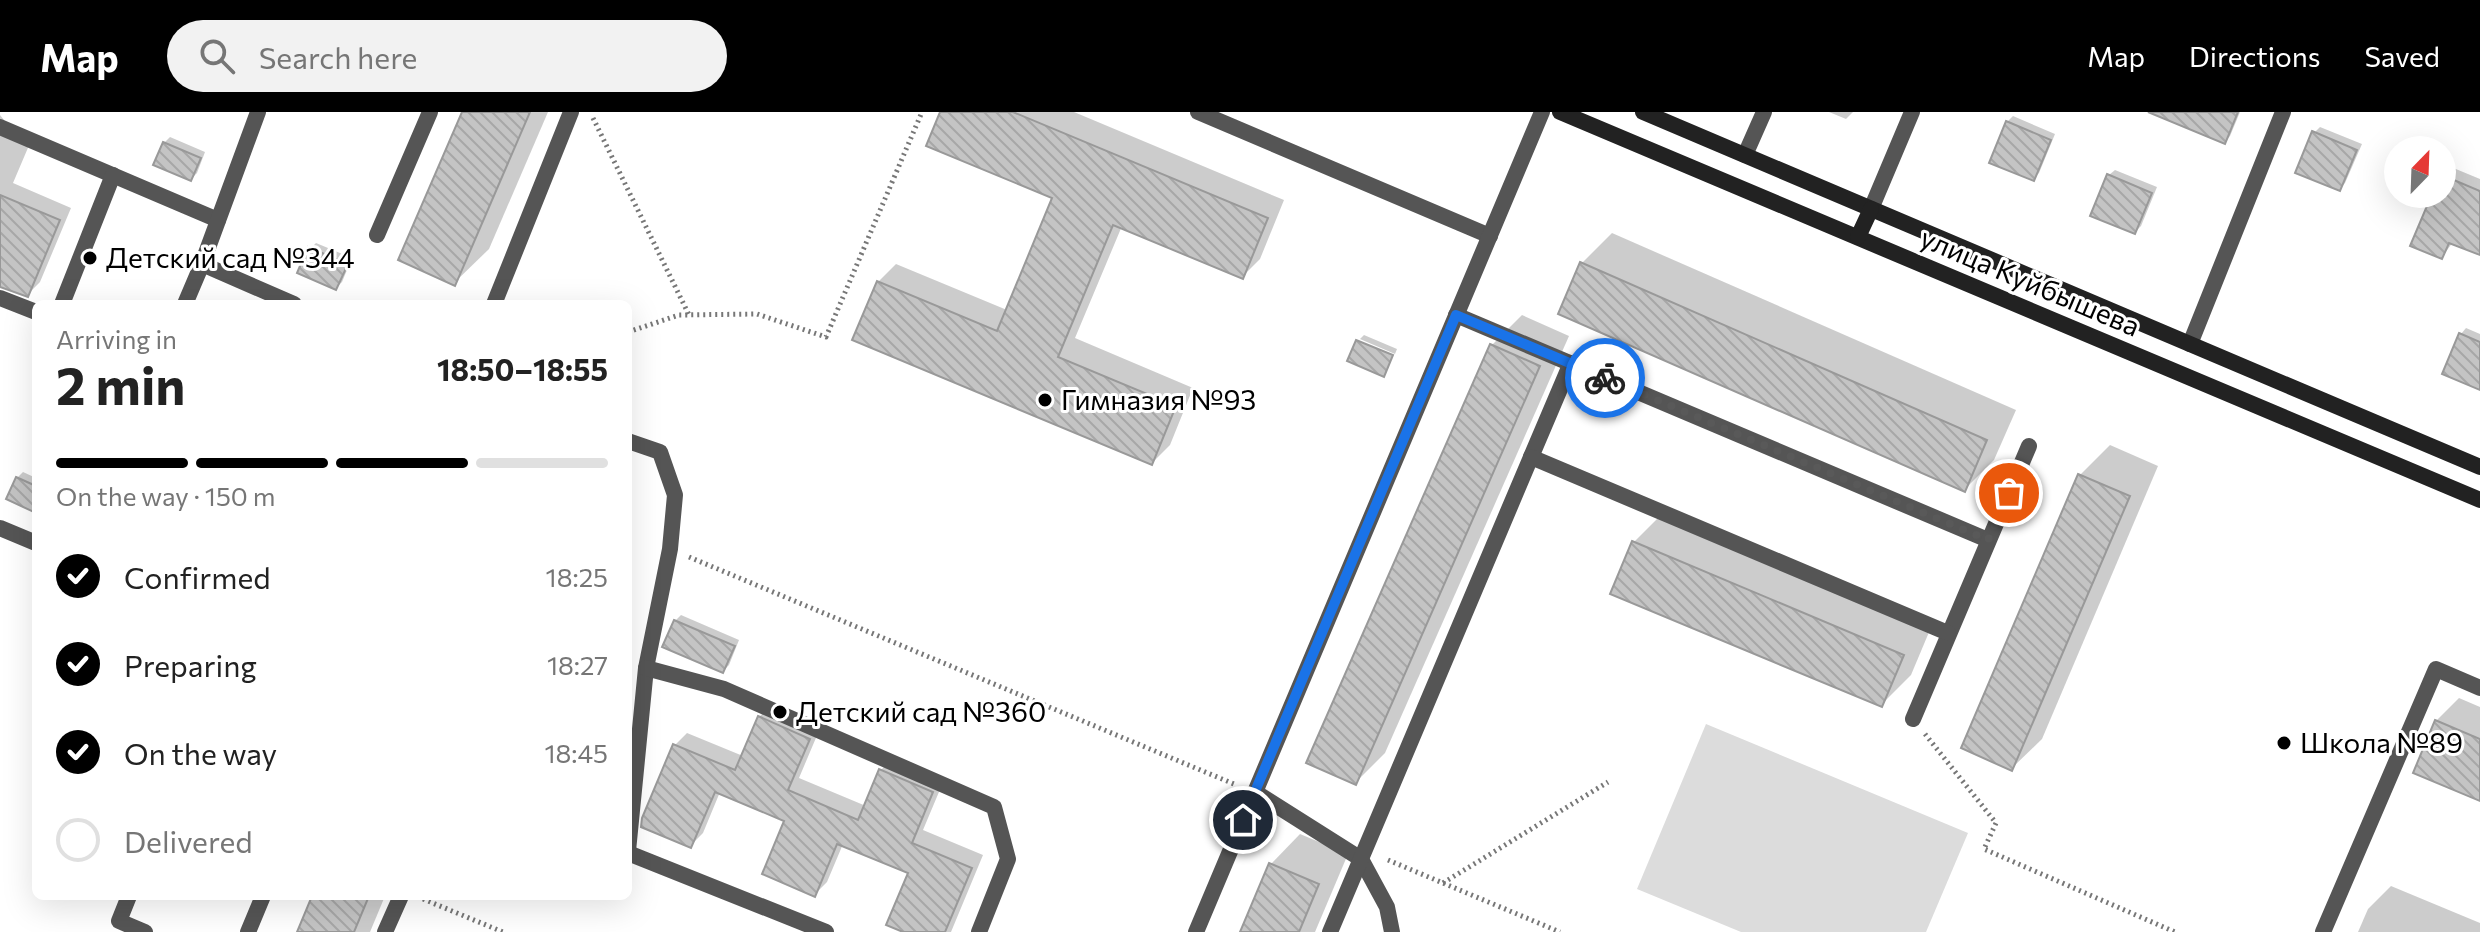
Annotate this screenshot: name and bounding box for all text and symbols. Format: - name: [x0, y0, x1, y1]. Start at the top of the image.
- search box: [167, 20, 727, 92]
- text: Map: [40, 33, 119, 80]
- icon: search: [195, 34, 239, 78]
- text: Search here: [259, 38, 417, 75]
- text: Map: [2087, 39, 2145, 73]
- text: Directions: [2189, 39, 2320, 73]
- text: Saved: [2364, 39, 2440, 73]
- north arrow: [2384, 136, 2456, 208]
- map controls: [2384, 136, 2456, 208]
- street label: улица Куйбышева: [1916, 220, 2145, 343]
- place label: Детский сад №344: [106, 240, 355, 274]
- marker: Детский сад №344: [81, 249, 99, 267]
- text: Arriving in: [56, 323, 177, 354]
- courier: [1565, 338, 1645, 418]
- text: 18:50–18:55: [437, 350, 608, 387]
- text: 2 min: [56, 352, 185, 416]
- icon: bike: [1583, 356, 1627, 400]
- place label: Гимназия №93: [1061, 382, 1256, 416]
- marker: Гимназия №93: [1036, 391, 1054, 409]
- pin: [1975, 459, 2043, 527]
- icon: bag: [1987, 471, 2031, 515]
- text: On the way · 150 m: [56, 480, 275, 511]
- icon: check: [56, 554, 100, 598]
- text: Confirmed: [124, 558, 271, 595]
- text: 18:25: [546, 561, 608, 592]
- icon: check: [56, 642, 100, 686]
- text: Preparing: [124, 646, 257, 683]
- text: 18:27: [547, 649, 608, 680]
- place label: Детский сад №360: [796, 694, 1046, 728]
- marker: Детский сад №360: [771, 703, 789, 721]
- place label: Школа №89: [2300, 725, 2463, 759]
- icon: check: [56, 730, 100, 774]
- text: On the way: [124, 734, 277, 771]
- marker: Школа №89: [2275, 734, 2293, 752]
- text: 18:45: [544, 737, 608, 768]
- pin: [1209, 786, 1277, 854]
- icon: home: [1221, 798, 1265, 842]
- text: Delivered: [124, 822, 253, 859]

